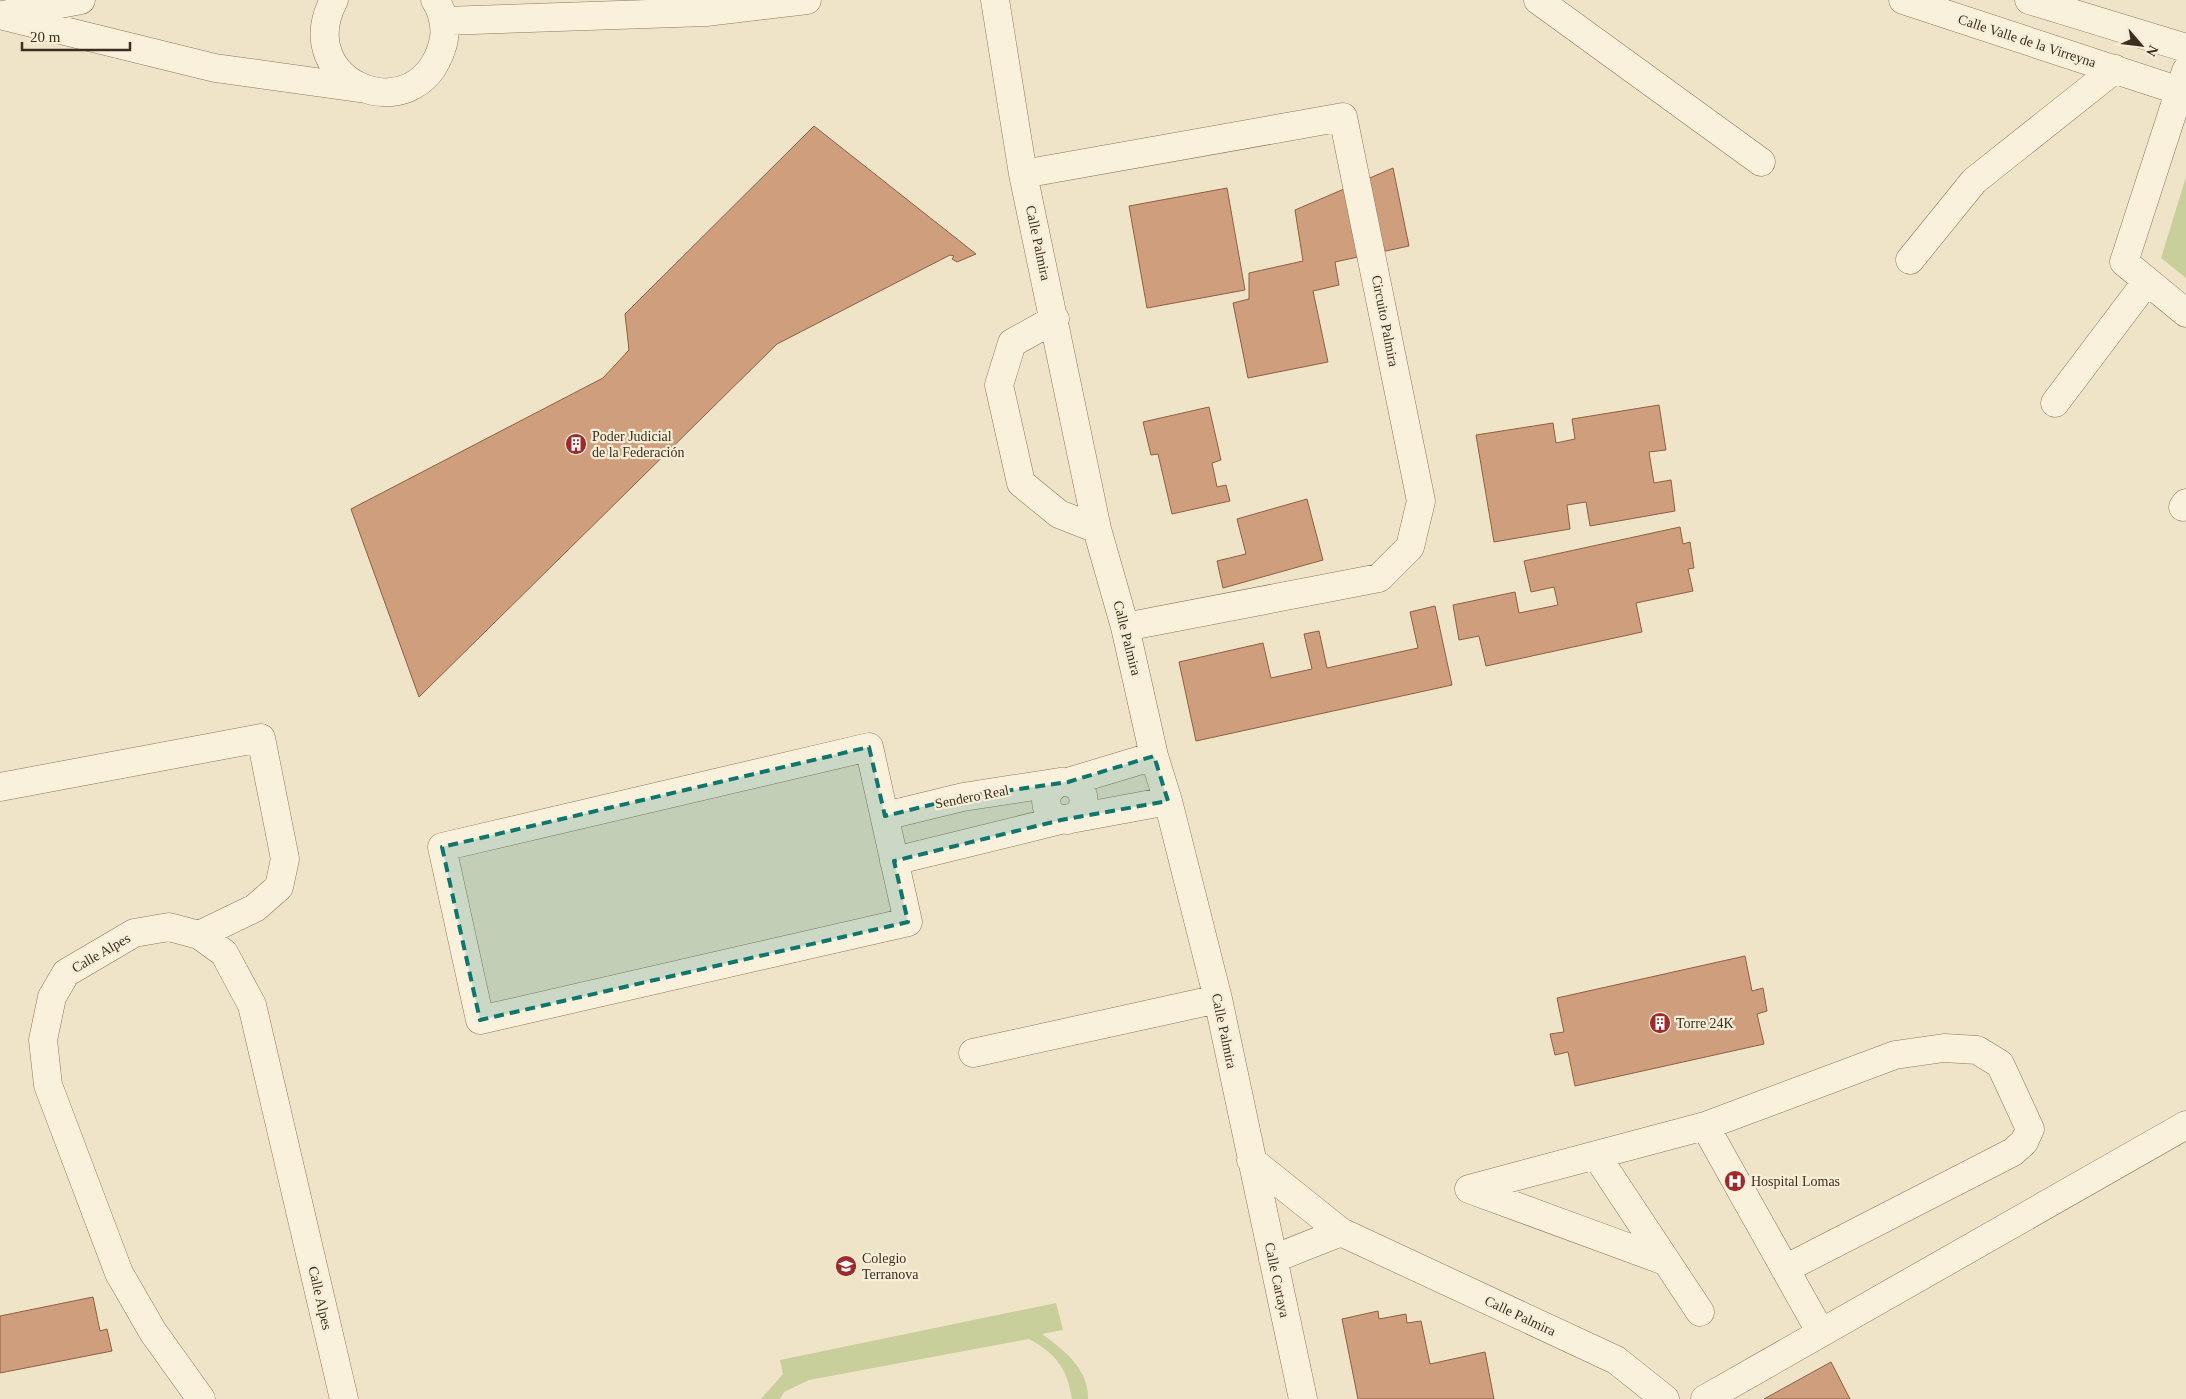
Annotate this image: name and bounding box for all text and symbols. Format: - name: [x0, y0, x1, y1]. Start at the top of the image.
- street label: Calle Valle de la Virreyna: [1956, 12, 2099, 71]
- scale bar: [22, 20, 130, 52]
- north arrow: [2116, 20, 2166, 70]
- text: 20 m: [30, 29, 61, 45]
- text: N: [2143, 43, 2161, 59]
- street label: Calle Palmira: [1023, 204, 1053, 283]
- street label: Circuito Palmira: [1369, 274, 1401, 369]
- place label: Poder Judicial de la Federación: [592, 429, 685, 460]
- building icon: Poder Judicial de la Federación: [564, 432, 588, 456]
- street label: Calle Palmira: [1110, 599, 1144, 678]
- street label: Sendero Real: [934, 782, 1010, 812]
- street label: Calle Alpes: [69, 930, 133, 976]
- street label: Calle Palmira: [1209, 992, 1239, 1071]
- building icon: Torre 24K: [1648, 1011, 1672, 1035]
- place label: Torre 24K: [1676, 1016, 1734, 1031]
- hospital icon: Hospital Lomas: [1723, 1169, 1747, 1193]
- place label: Hospital Lomas: [1751, 1174, 1840, 1189]
- street label: Calle Cartaya: [1262, 1241, 1292, 1320]
- place label: Colegio Terranova: [862, 1251, 919, 1282]
- school or university icon: Colegio Terranova: [834, 1254, 858, 1278]
- street label: Calle Alpes: [305, 1265, 335, 1331]
- street label: Calle Palmira: [1482, 1293, 1559, 1339]

